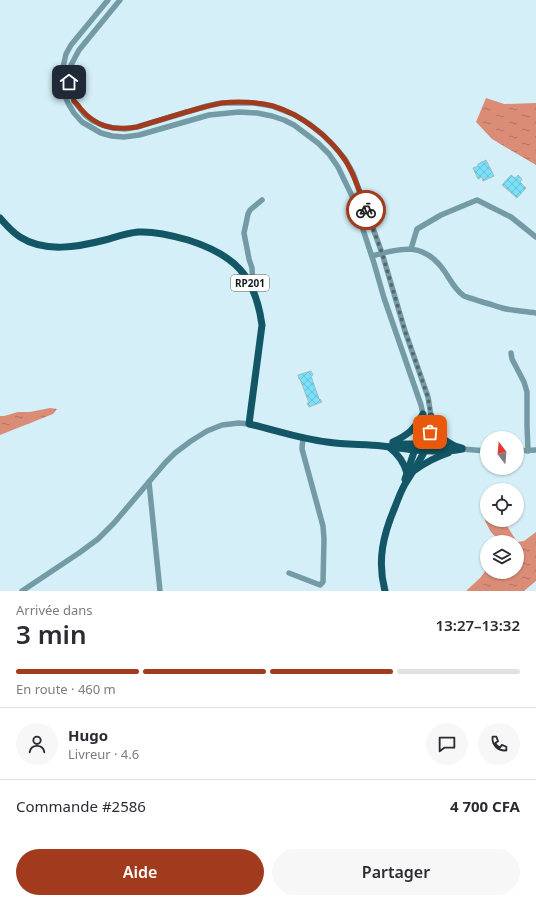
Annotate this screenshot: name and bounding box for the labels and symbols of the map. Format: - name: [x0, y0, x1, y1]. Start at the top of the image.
- pin: [52, 65, 86, 99]
- courier: [346, 190, 386, 230]
- road number: RP201: [231, 275, 269, 291]
- pin: [413, 415, 447, 449]
- north arrow: [480, 431, 524, 475]

